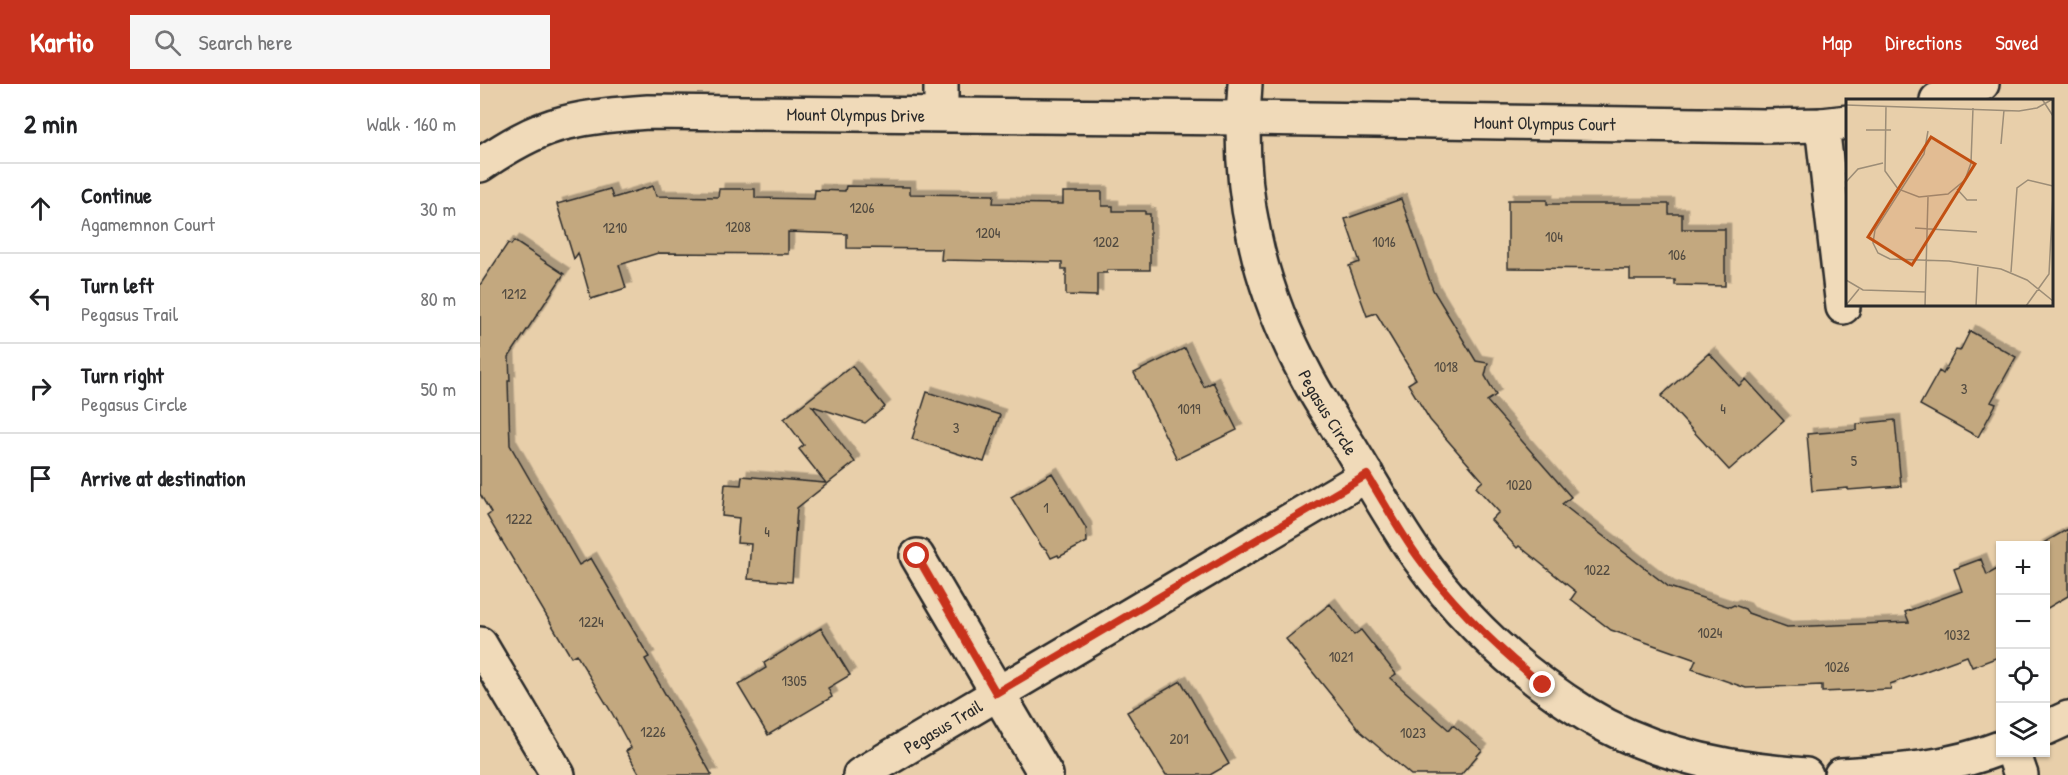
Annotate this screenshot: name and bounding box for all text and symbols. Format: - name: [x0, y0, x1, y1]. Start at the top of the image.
- search box: [130, 15, 550, 69]
- text: Kartio: [30, 23, 94, 61]
- icon: search: [151, 26, 184, 59]
- text: Search here: [199, 27, 293, 57]
- text: Map: [1822, 28, 1852, 57]
- text: Directions: [1885, 28, 1962, 57]
- text: Saved: [1995, 28, 2038, 57]
- inset map: [1846, 99, 2053, 306]
- street label: Mount Olympus Drive: [786, 101, 925, 127]
- text: 2 min: [24, 106, 77, 141]
- street label: Mount Olympus Court: [1474, 109, 1617, 136]
- text: Walk · 160 m: [367, 110, 456, 137]
- text: Continue: [81, 180, 152, 210]
- icon: ahead: [24, 192, 57, 225]
- text: 30 m: [420, 195, 456, 222]
- house number: 1206: [849, 197, 875, 218]
- text: Agamemnon Court: [81, 210, 215, 237]
- house number: 1208: [725, 216, 751, 237]
- house number: 1210: [603, 217, 628, 238]
- house number: 1204: [976, 222, 1001, 243]
- house number: 104: [1545, 226, 1563, 247]
- house number: 1202: [1093, 231, 1119, 252]
- house number: 1016: [1372, 231, 1396, 252]
- house number: 106: [1668, 244, 1686, 265]
- text: Turn left: [81, 270, 154, 300]
- icon: left: [24, 282, 57, 315]
- house number: 1212: [502, 283, 526, 304]
- text: 80 m: [420, 285, 456, 312]
- text: Pegasus Trail: [81, 300, 178, 327]
- house number: 1018: [1434, 356, 1458, 377]
- text: Turn right: [81, 360, 164, 390]
- street label: Pegasus Circle: [1293, 365, 1364, 460]
- icon: right: [24, 372, 57, 405]
- text: 50 m: [420, 375, 456, 402]
- house number: 3: [1961, 378, 1968, 399]
- text: Pegasus Circle: [81, 390, 188, 417]
- house number: 1019: [1177, 398, 1201, 419]
- house number: 4: [1720, 398, 1726, 419]
- house number: 3: [953, 417, 960, 438]
- house number: 5: [1851, 450, 1858, 471]
- icon: arrive: [24, 462, 57, 495]
- text: Arrive at destination: [81, 463, 246, 493]
- house number: 1020: [1506, 474, 1532, 495]
- house number: 1: [1043, 497, 1049, 518]
- house number: 1222: [506, 508, 532, 529]
- house number: 4: [764, 521, 770, 542]
- map controls: [1996, 541, 2050, 757]
- button: +: [1996, 541, 2050, 595]
- route start: [903, 542, 929, 568]
- house number: 1022: [1584, 559, 1610, 580]
- button: −: [1996, 595, 2050, 649]
- house number: 1224: [578, 611, 604, 632]
- house number: 1024: [1698, 622, 1723, 643]
- house number: 1032: [1944, 624, 1970, 645]
- house number: 1021: [1329, 646, 1353, 667]
- button: locate: [1996, 649, 2050, 703]
- house number: 1026: [1824, 656, 1850, 677]
- house number: 1305: [781, 670, 807, 691]
- route end: [1529, 671, 1555, 697]
- street label: Pegasus Trail: [899, 693, 987, 759]
- button: layers: [1996, 703, 2050, 757]
- house number: 1226: [640, 721, 666, 742]
- house number: 1023: [1400, 722, 1426, 743]
- house number: 201: [1169, 728, 1189, 749]

